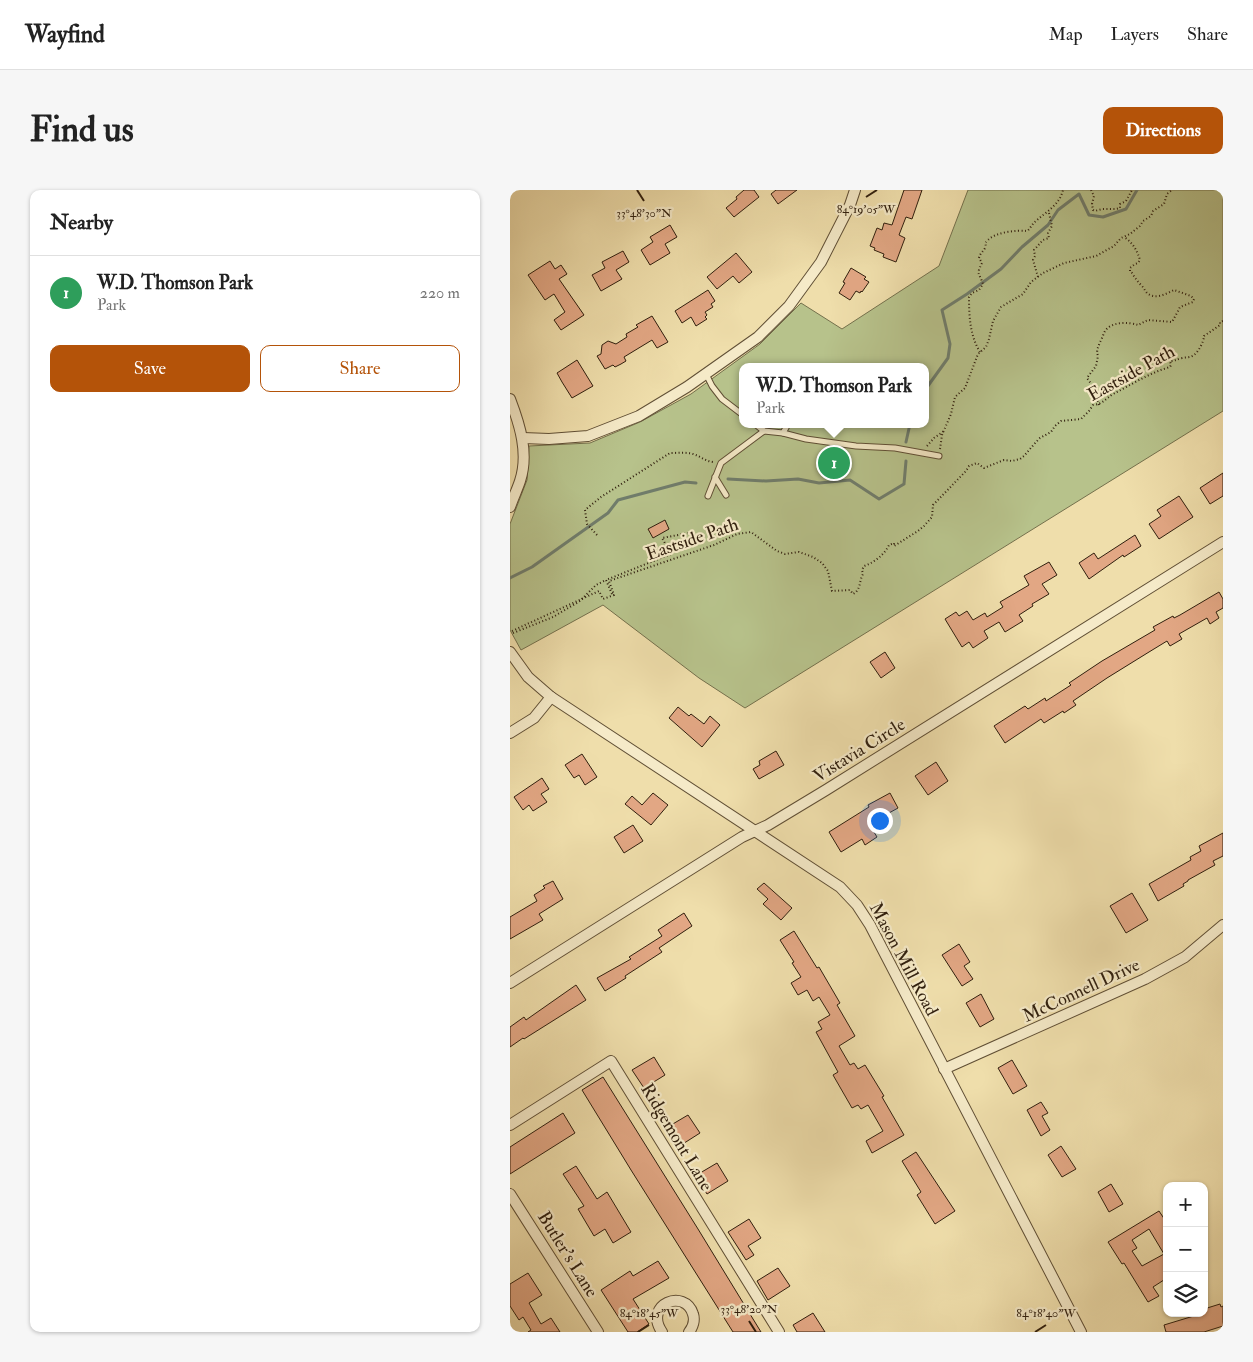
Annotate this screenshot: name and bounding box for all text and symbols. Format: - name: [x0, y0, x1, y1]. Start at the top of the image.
- text: Wayfind: [25, 19, 105, 50]
- text: Map: [1049, 23, 1083, 46]
- text: Layers: [1111, 23, 1159, 46]
- text: Share: [1187, 23, 1228, 46]
- button: Directions: [1103, 107, 1223, 154]
- text: Find us: [30, 108, 134, 152]
- text: 84°19'05"W: [837, 202, 896, 217]
- text: 33°48'30"N: [616, 206, 672, 221]
- text: Nearby: [50, 209, 113, 236]
- text: W.D. Thomson Park: [97, 271, 253, 295]
- text: 1: [63, 283, 69, 303]
- text: 220 m: [420, 283, 460, 303]
- text: Park: [97, 295, 126, 315]
- street label: Eastside Path: [1084, 340, 1179, 407]
- button: Save: [50, 345, 250, 392]
- button: Share: [260, 345, 460, 392]
- popup: [739, 363, 929, 428]
- text: W.D. Thomson Park: [756, 374, 912, 398]
- text: Park: [756, 398, 785, 418]
- pin: 1: [818, 444, 850, 482]
- street label: Eastside Path: [643, 513, 742, 566]
- street label: Vistavia Circle: [809, 713, 910, 788]
- your location: [867, 808, 893, 834]
- street label: Mason Mill Road: [864, 898, 943, 1020]
- street label: McConnell Drive: [1019, 953, 1144, 1028]
- street label: Ridgemont Lane: [635, 1079, 718, 1196]
- map controls: [1163, 1182, 1208, 1317]
- button: +: [1163, 1182, 1208, 1227]
- street label: Butler's Lane: [532, 1207, 603, 1302]
- button: −: [1163, 1227, 1208, 1272]
- button: layers: [1163, 1272, 1208, 1317]
- text: 33°48'20"N: [721, 1302, 778, 1317]
- text: 84°18'45"W: [620, 1306, 679, 1321]
- text: 84°18'40"W: [1016, 1306, 1076, 1321]

